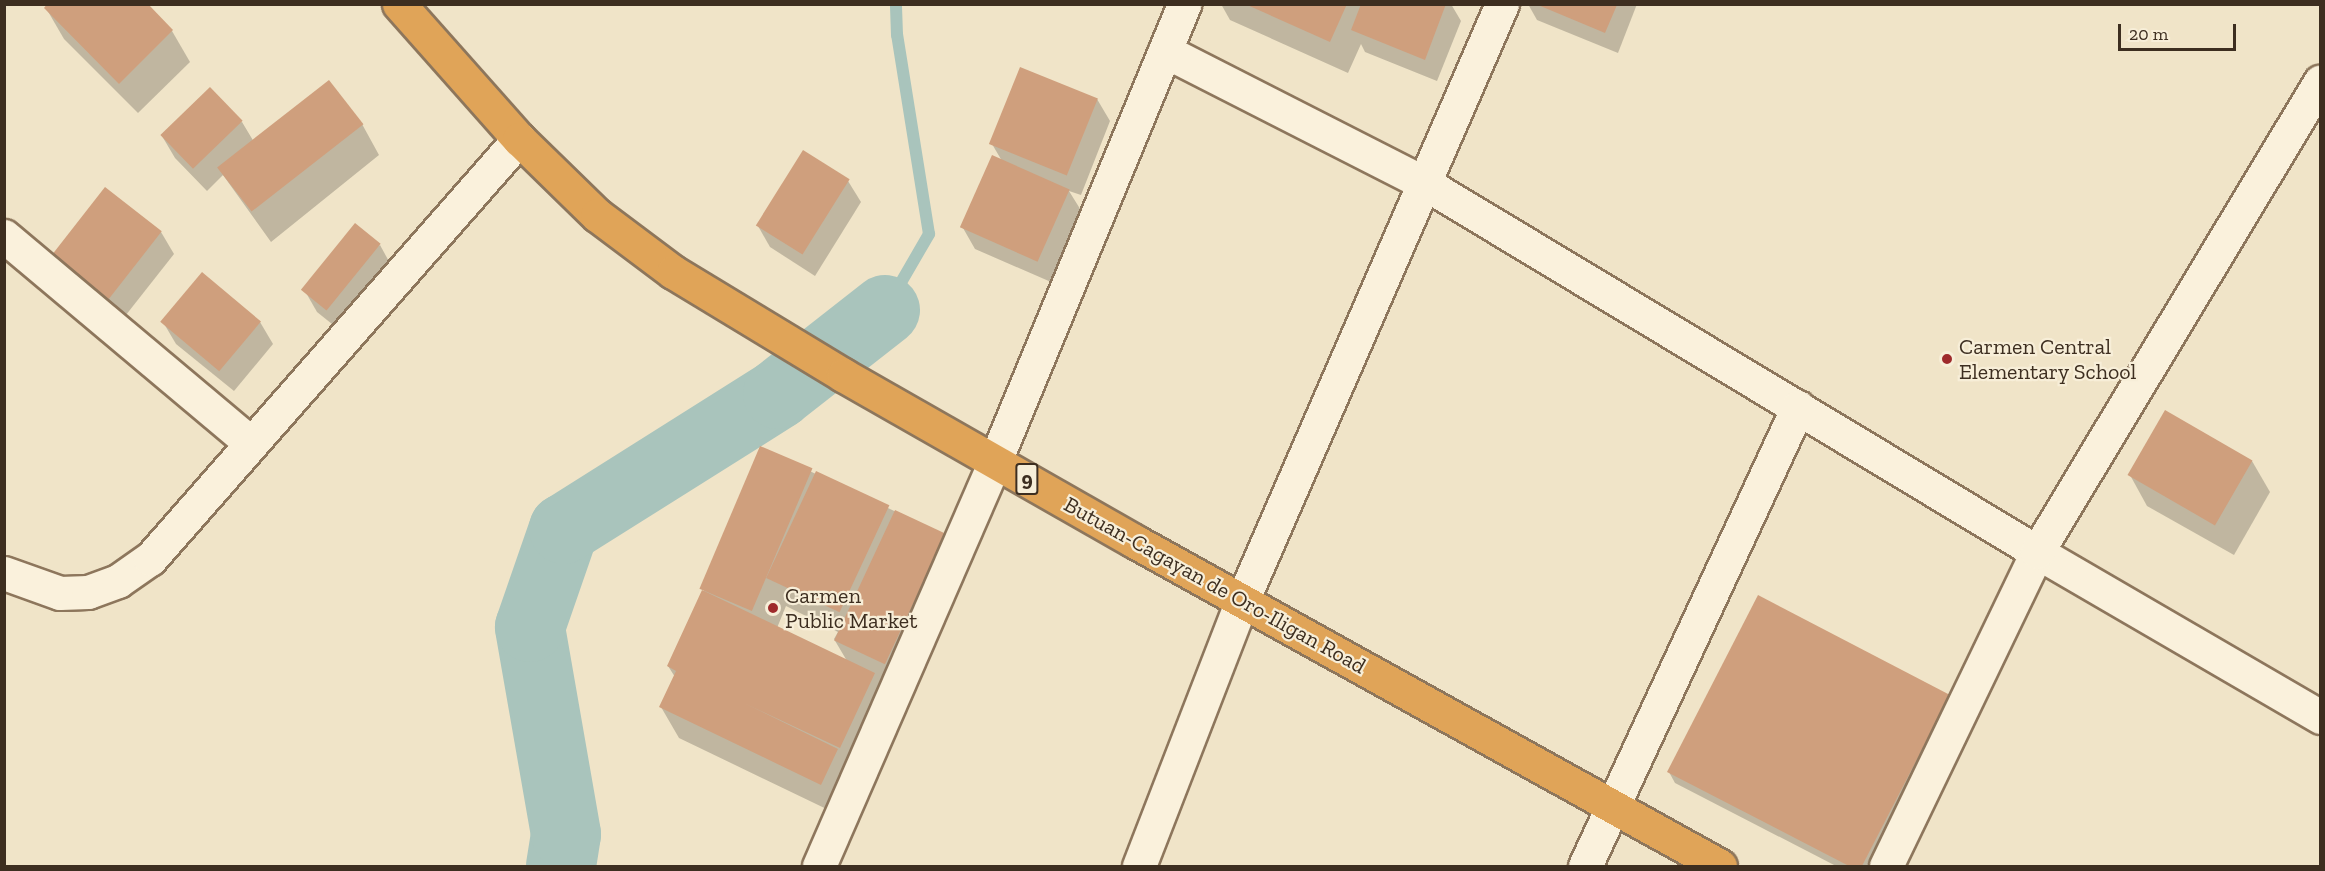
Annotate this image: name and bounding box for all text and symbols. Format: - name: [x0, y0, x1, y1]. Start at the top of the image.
- scale bar: [2121, 12, 2240, 50]
- text: 20 m: [2129, 23, 2168, 45]
- place label: Carmen Central Elementary School: [1959, 333, 2137, 384]
- marker: Carmen Central Elementary School: [1940, 352, 1954, 366]
- road number: 9: [1015, 461, 1039, 497]
- street label: Butuan-Cagayan de Oro-Iligan Road: [1059, 491, 1371, 679]
- place label: Carmen Public Market: [785, 582, 917, 634]
- marker: Carmen Public Market: [766, 601, 780, 615]

